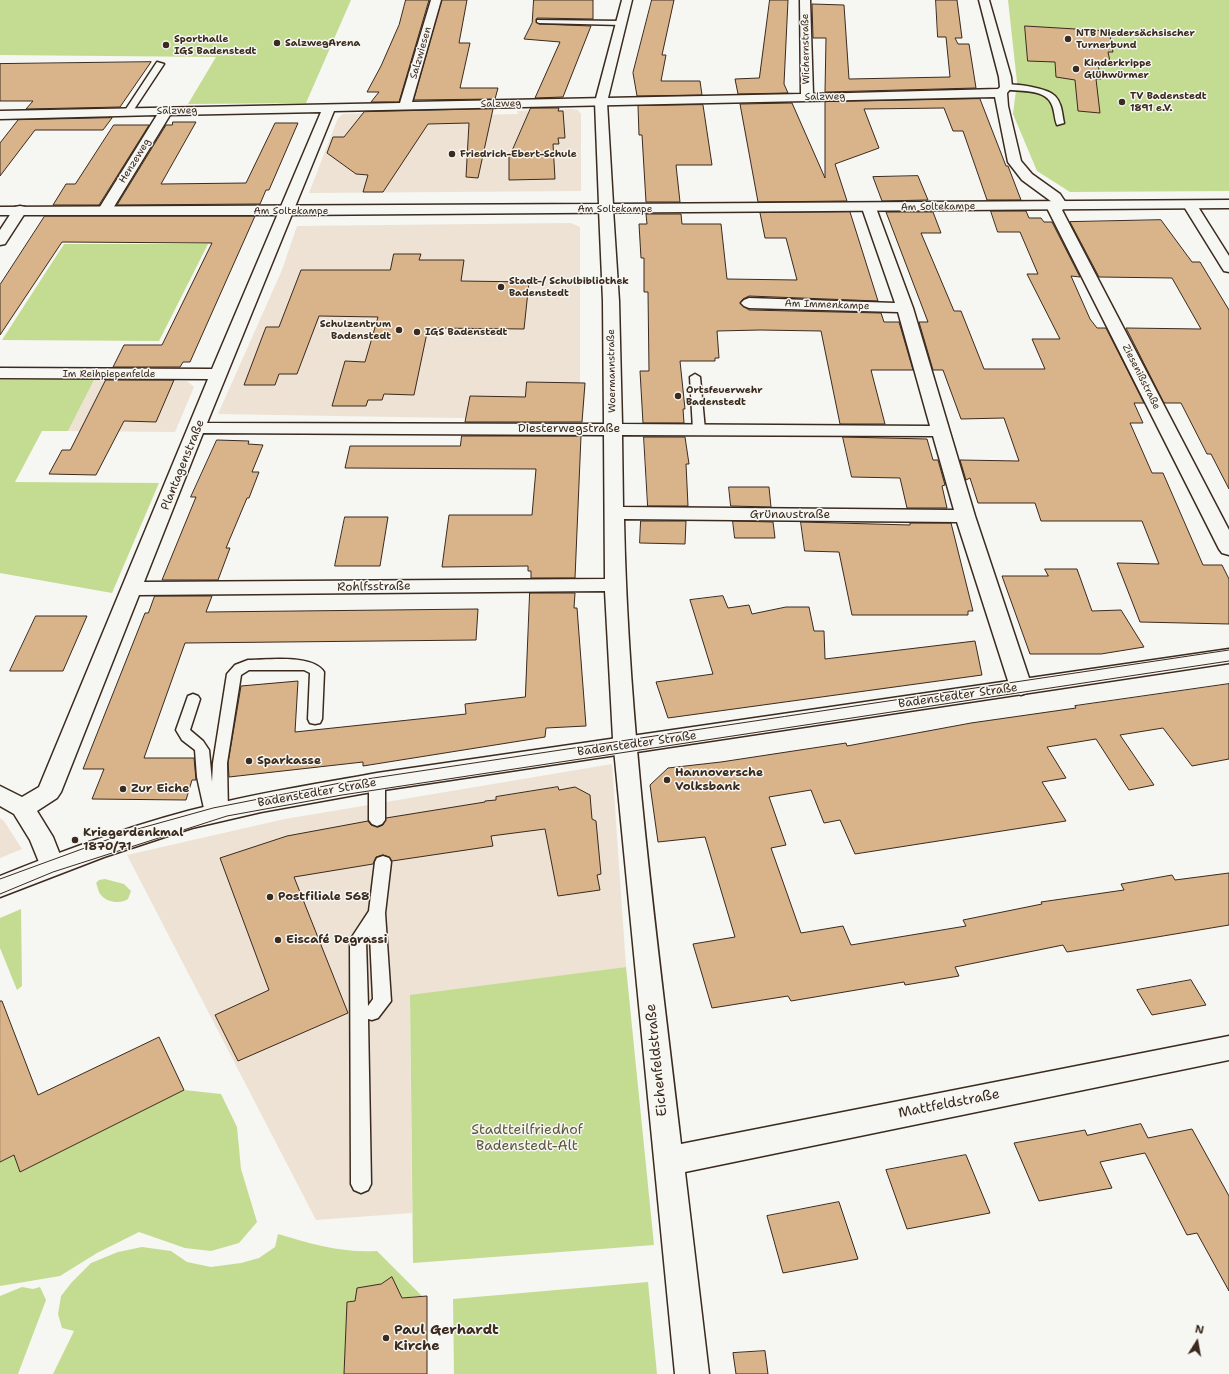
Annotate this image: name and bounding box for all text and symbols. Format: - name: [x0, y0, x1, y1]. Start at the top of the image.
- street label: Wichernstraße: [799, 14, 813, 84]
- street label: Salzwiesen: [408, 26, 434, 80]
- place label: NTB Niedersächsischer Turnerbund: [1076, 27, 1195, 50]
- place label: Sporthalle IGS Badenstedt: [174, 33, 256, 56]
- marker: NTB Niedersächsischer Turnerbund: [1063, 34, 1073, 44]
- place label: SalzwegArena: [285, 37, 360, 49]
- marker: SalzwegArena: [272, 38, 282, 48]
- marker: Sporthalle IGS Badenstedt: [161, 40, 171, 50]
- place label: Kinderkrippe Glühwürmer: [1084, 57, 1151, 80]
- marker: Kinderkrippe Glühwürmer: [1071, 64, 1081, 74]
- place label: TV Badenstedt 1891 e.V.: [1130, 90, 1207, 114]
- street label: Salzweg: [805, 91, 845, 103]
- marker: TV Badenstedt 1891 e.V.: [1117, 97, 1127, 107]
- street label: Salzweg: [481, 98, 521, 110]
- street label: Salzweg: [157, 105, 197, 117]
- street label: Henzeweg: [117, 137, 153, 185]
- place label: Friedrich-Ebert-Schule: [460, 148, 577, 160]
- marker: Friedrich-Ebert-Schule: [447, 149, 457, 159]
- street label: Am Soltekampe: [901, 200, 975, 214]
- street label: Am Soltekampe: [578, 203, 652, 215]
- street label: Am Soltekampe: [254, 205, 328, 217]
- place label: Stadt-/ Schulbibliothek Badenstedt: [509, 275, 629, 298]
- marker: Stadt-/ Schulbibliothek Badenstedt: [496, 282, 506, 292]
- street label: Am Immenkampe: [784, 298, 870, 312]
- place label: Schulzentrum Badenstedt: [320, 318, 391, 342]
- marker: Schulzentrum Badenstedt: [394, 325, 404, 335]
- place label: IGS Badenstedt: [425, 326, 507, 338]
- marker: IGS Badenstedt: [412, 327, 422, 337]
- street label: Woermannstraße: [605, 329, 619, 413]
- street label: Ziesenißstraße: [1119, 342, 1163, 412]
- street label: Im Reihpiepenfelde: [63, 368, 155, 380]
- place label: Ortsfeuerwehr Badenstedt: [686, 384, 763, 408]
- marker: Ortsfeuerwehr Badenstedt: [673, 391, 683, 401]
- street label: Plantagenstraße: [158, 418, 208, 512]
- street label: Diesterwegstraße: [518, 422, 620, 436]
- street label: Grünaustraße: [750, 508, 830, 522]
- street label: Rohlfsstraße: [337, 579, 411, 595]
- street label: Badenstedter Straße: [897, 680, 1019, 712]
- street label: Badenstedter Straße: [576, 728, 698, 760]
- place label: Sparkasse: [257, 754, 321, 768]
- marker: Sparkasse: [244, 756, 254, 766]
- place label: Hannoversche Volksbank: [675, 766, 763, 794]
- street label: Badenstedter Straße: [256, 775, 378, 811]
- marker: Hannoversche Volksbank: [662, 775, 672, 785]
- place label: Zur Eiche: [131, 782, 189, 796]
- marker: Zur Eiche: [118, 784, 128, 794]
- place label: Kriegerdenkmal 1870/71: [83, 826, 183, 854]
- marker: Kriegerdenkmal 1870/71: [70, 835, 80, 845]
- place label: Postfiliale 568: [278, 890, 369, 904]
- marker: Postfiliale 568: [265, 892, 275, 902]
- place label: Eiscafé Degrassi: [286, 933, 387, 947]
- marker: Eiscafé Degrassi: [273, 935, 283, 945]
- street label: Eichenfeldstraße: [643, 1003, 671, 1117]
- street label: Mattfeldstraße: [897, 1086, 1001, 1122]
- park label: Stadtteilfriedhof Badenstedt-Alt: [471, 1122, 583, 1154]
- place label: Paul Gerhardt Kirche: [394, 1322, 499, 1354]
- north arrow: [1177, 1322, 1217, 1362]
- text: N: [1194, 1322, 1205, 1338]
- marker: Paul Gerhardt Kirche: [381, 1333, 391, 1343]

